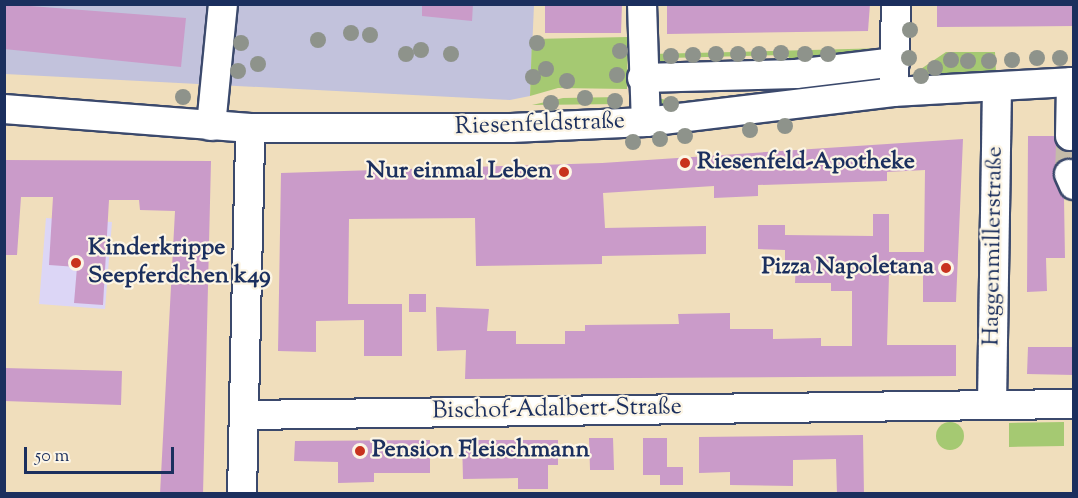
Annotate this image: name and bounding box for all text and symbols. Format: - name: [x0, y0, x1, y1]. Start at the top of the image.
- street label: Riesenfeldstraße: [454, 108, 626, 142]
- street label: Haggenmillerstraße: [978, 146, 1010, 346]
- place label: Riesenfeld-Apotheke: [697, 149, 915, 177]
- marker: Riesenfeld-Apotheke: [678, 156, 692, 170]
- place label: Nur einmal Leben: [366, 158, 552, 186]
- marker: Nur einmal Leben: [557, 165, 571, 179]
- place label: Kinderkrippe Seepferdchen k49: [88, 235, 271, 291]
- place label: Pizza Napoletana: [761, 254, 934, 282]
- marker: Kinderkrippe Seepferdchen k49: [69, 256, 83, 270]
- marker: Pizza Napoletana: [939, 261, 953, 275]
- street label: Bischof-Adalbert-Straße: [432, 393, 682, 427]
- scale bar: [27, 435, 177, 473]
- place label: Pension Fleischmann: [372, 437, 590, 465]
- text: 50 m: [35, 444, 69, 470]
- marker: Pension Fleischmann: [353, 444, 367, 458]

